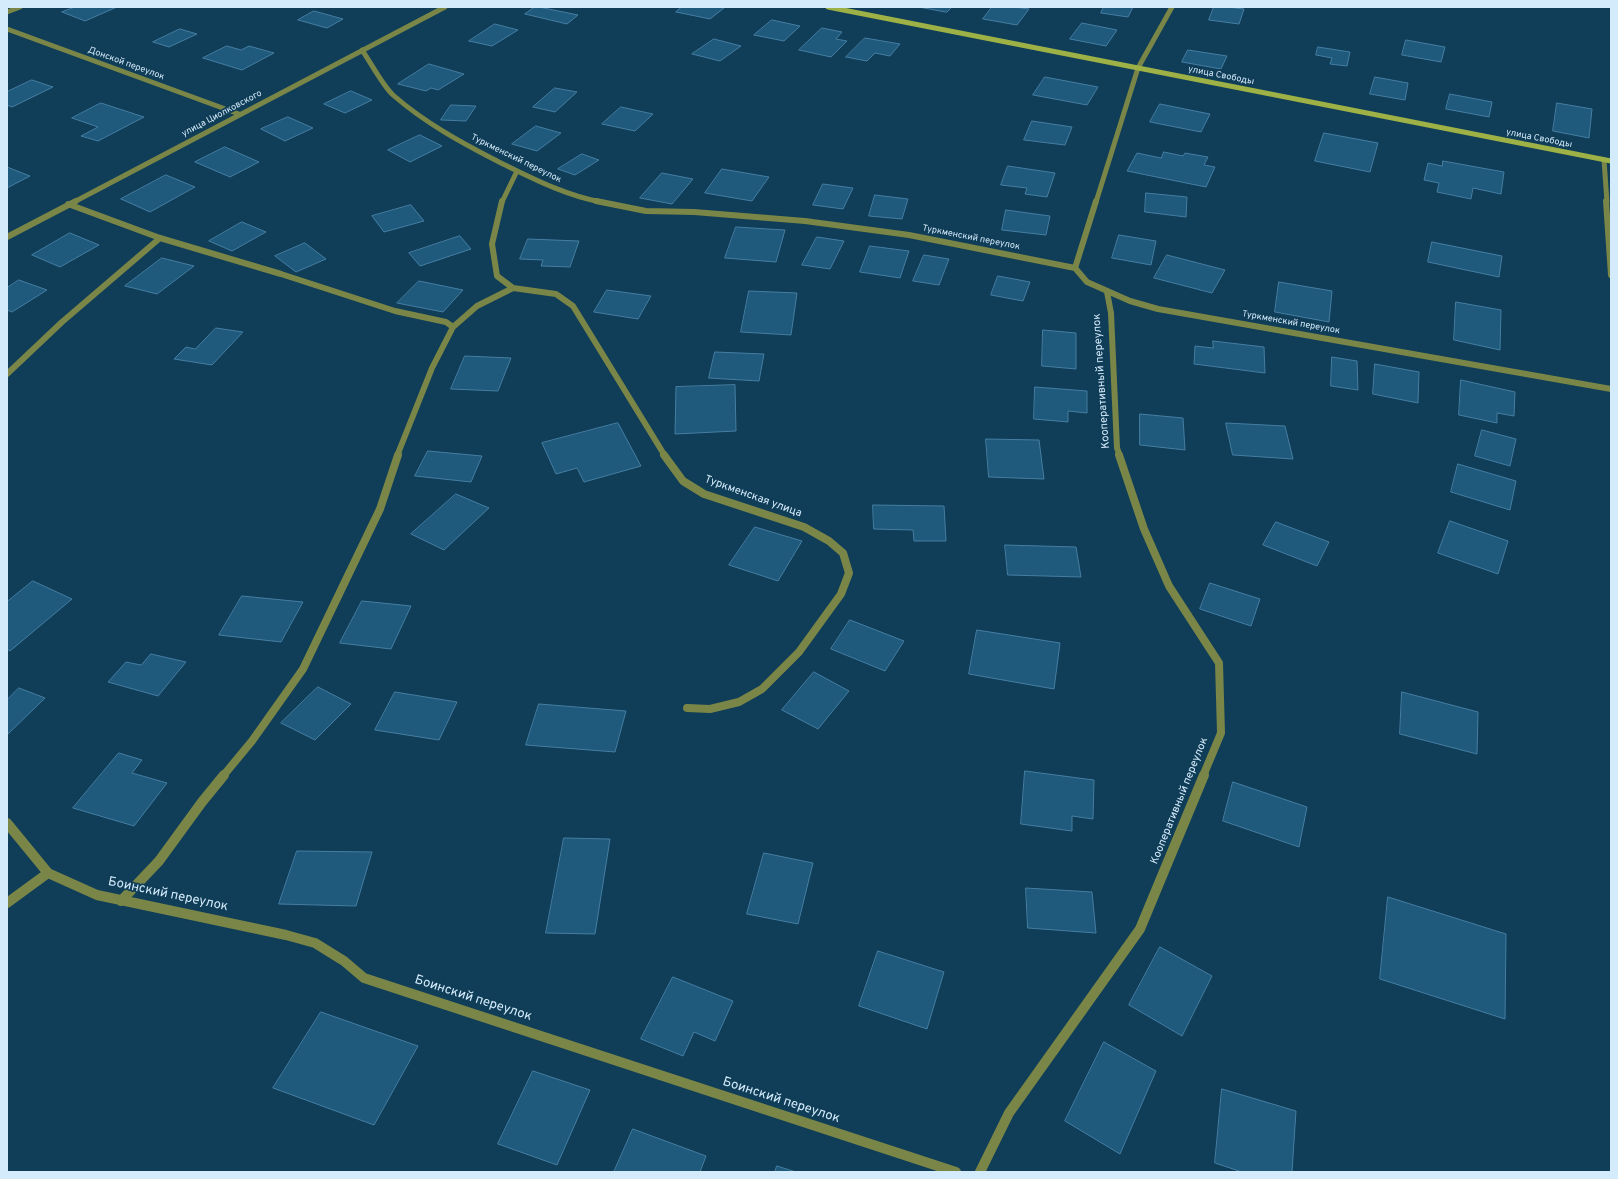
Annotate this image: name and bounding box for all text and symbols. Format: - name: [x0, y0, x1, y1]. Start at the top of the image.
- street label: Донской переулок: [86, 45, 166, 83]
- street label: улица Свободы: [1187, 64, 1255, 88]
- street label: улица Циолковского: [180, 88, 264, 140]
- street label: улица Свободы: [1505, 127, 1573, 151]
- street label: Туркменский переулок: [469, 132, 563, 186]
- street label: Туркменский переулок: [921, 223, 1021, 253]
- street label: Туркменский переулок: [1241, 309, 1341, 337]
- street label: Кооперативный переулок: [1091, 313, 1113, 449]
- street label: Туркменская улица: [703, 473, 803, 521]
- street label: Кооперативный переулок: [1148, 736, 1212, 866]
- street label: Боинский переулок: [106, 875, 230, 915]
- street label: Боинский переулок: [412, 973, 534, 1025]
- street label: Боинский переулок: [720, 1075, 842, 1127]

